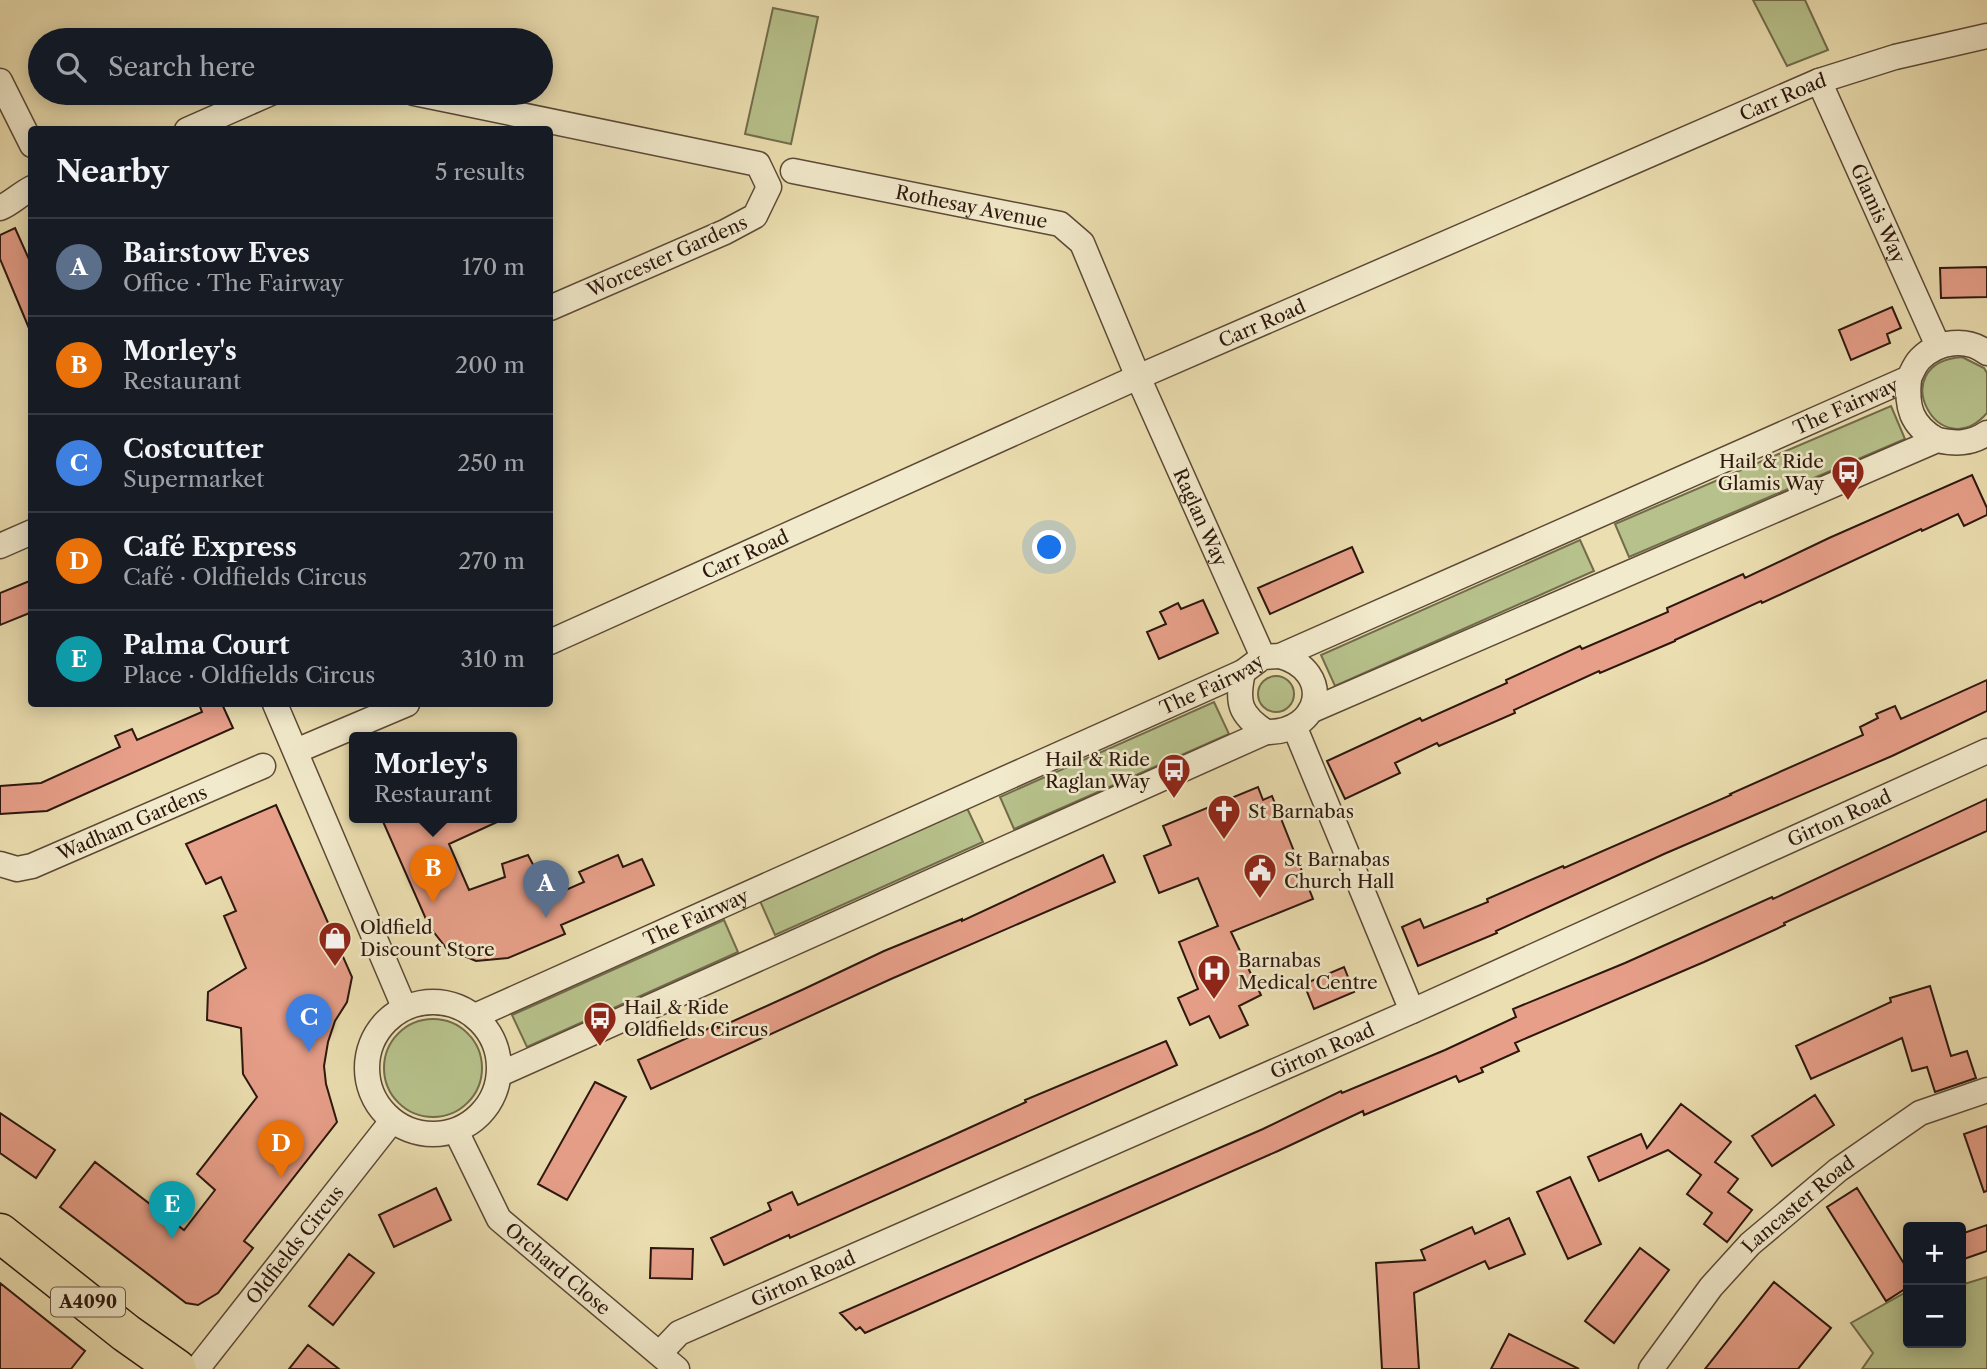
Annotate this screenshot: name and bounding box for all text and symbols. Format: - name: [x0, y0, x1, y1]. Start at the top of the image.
- search box: [28, 28, 553, 105]
- icon: search: [52, 48, 90, 86]
- text: Search here: [108, 51, 255, 83]
- street label: Carr Road: [1736, 68, 1829, 126]
- text: Nearby: [56, 153, 169, 190]
- text: 5 results: [435, 158, 525, 186]
- street label: Glamis Way: [1846, 160, 1910, 267]
- street label: Rothesay Avenue: [893, 181, 1049, 233]
- street label: Worcester Gardens: [583, 211, 751, 303]
- text: Bairstow Eves: [123, 237, 310, 269]
- text: A: [70, 253, 88, 281]
- text: 170 m: [462, 253, 525, 281]
- text: Office · The Fairway: [123, 269, 344, 297]
- street label: Carr Road: [1215, 294, 1309, 353]
- text: Morley's: [123, 335, 237, 367]
- text: B: [70, 351, 88, 379]
- text: 200 m: [455, 351, 525, 379]
- text: Restaurant: [123, 367, 241, 395]
- street label: The Fairway: [1790, 373, 1902, 440]
- text: Costcutter: [123, 433, 264, 465]
- text: C: [70, 449, 88, 477]
- text: 250 m: [457, 449, 525, 477]
- place label: Hail & Ride Glamis Way: [1718, 450, 1824, 495]
- bus stop icon: Hail & Ride Glamis Way: [1829, 453, 1867, 502]
- text: Supermarket: [123, 465, 264, 493]
- street label: Raglan Way: [1168, 465, 1232, 570]
- street label: Carr Road: [698, 525, 793, 584]
- your location: [1032, 530, 1066, 564]
- text: Café Express: [123, 531, 297, 563]
- text: D: [69, 547, 89, 575]
- text: 270 m: [458, 547, 525, 575]
- text: Café · Oldfields Circus: [123, 563, 367, 591]
- text: Palma Court: [123, 629, 290, 661]
- text: E: [71, 645, 87, 673]
- text: 310 m: [461, 645, 525, 673]
- street label: The Fairway: [1156, 649, 1269, 720]
- text: Place · Oldfields Circus: [123, 661, 375, 689]
- popup: [349, 732, 517, 823]
- text: Morley's: [374, 748, 488, 780]
- place label: Hail & Ride Raglan Way: [1045, 748, 1150, 793]
- bus stop icon: Hail & Ride Raglan Way: [1155, 751, 1193, 800]
- text: Restaurant: [374, 780, 492, 808]
- street label: Wadham Gardens: [53, 781, 211, 866]
- street label: Girton Road: [1784, 785, 1895, 852]
- church icon: St Barnabas: [1205, 792, 1243, 841]
- place label: St Barnabas: [1248, 800, 1354, 823]
- pin: B: [410, 845, 456, 903]
- place label: St Barnabas Church Hall: [1284, 848, 1395, 893]
- public building icon: St Barnabas Church Hall: [1241, 851, 1279, 900]
- pin: A: [523, 860, 569, 918]
- street label: The Fairway: [640, 884, 753, 951]
- place label: Oldfield Discount Store: [360, 916, 495, 961]
- shop icon: Oldfield Discount Store: [316, 919, 354, 968]
- place label: Barnabas Medical Centre: [1238, 949, 1378, 994]
- hospital icon: Barnabas Medical Centre: [1195, 952, 1233, 1001]
- pin: C: [286, 994, 332, 1052]
- place label: Hail & Ride Oldfields Circus: [624, 996, 768, 1041]
- bus stop icon: Hail & Ride Oldfields Circus: [581, 999, 619, 1048]
- street label: Girton Road: [1267, 1018, 1378, 1084]
- pin: D: [258, 1120, 304, 1178]
- street label: Lancaster Road: [1737, 1151, 1859, 1258]
- pin: E: [149, 1181, 195, 1239]
- street label: Oldfields Circus: [241, 1181, 349, 1309]
- street label: Orchard Close: [500, 1218, 615, 1320]
- map controls: [1903, 1222, 1966, 1348]
- button: +: [1903, 1222, 1966, 1285]
- street label: Girton Road: [748, 1246, 859, 1312]
- button: −: [1903, 1285, 1966, 1348]
- road number: A4090: [51, 1288, 125, 1316]

